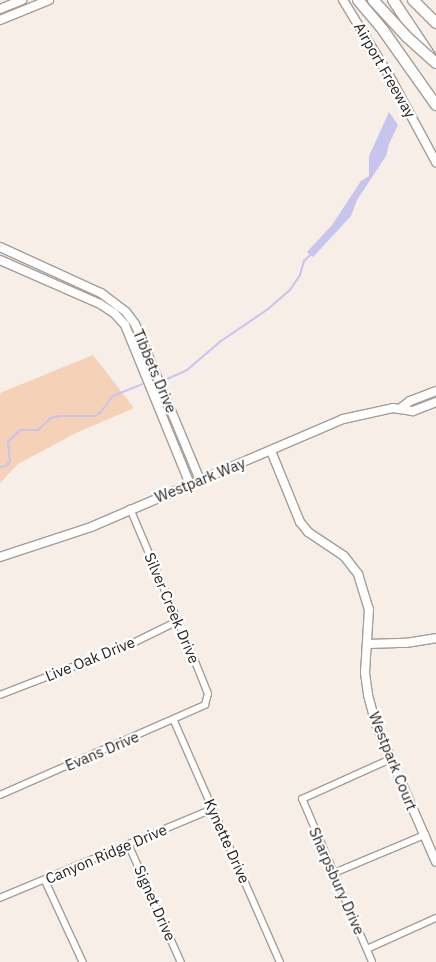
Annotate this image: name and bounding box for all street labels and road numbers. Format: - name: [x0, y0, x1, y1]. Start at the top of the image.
- street label: Airport Freeway: [350, 19, 420, 121]
- street label: Tibbets Drive: [129, 327, 181, 415]
- street label: Westpark Way: [152, 454, 248, 506]
- street label: Silver Creek Drive: [141, 550, 203, 666]
- street label: Live Oak Drive: [42, 633, 138, 685]
- street label: Westpark Court: [365, 709, 421, 813]
- street label: Evans Drive: [63, 727, 141, 775]
- street label: Kynette Drive: [200, 796, 254, 886]
- street label: Canyon Ridge Drive: [43, 820, 169, 888]
- street label: Sharpsbury Drive: [305, 825, 369, 937]
- street label: Signet Drive: [130, 862, 180, 944]

